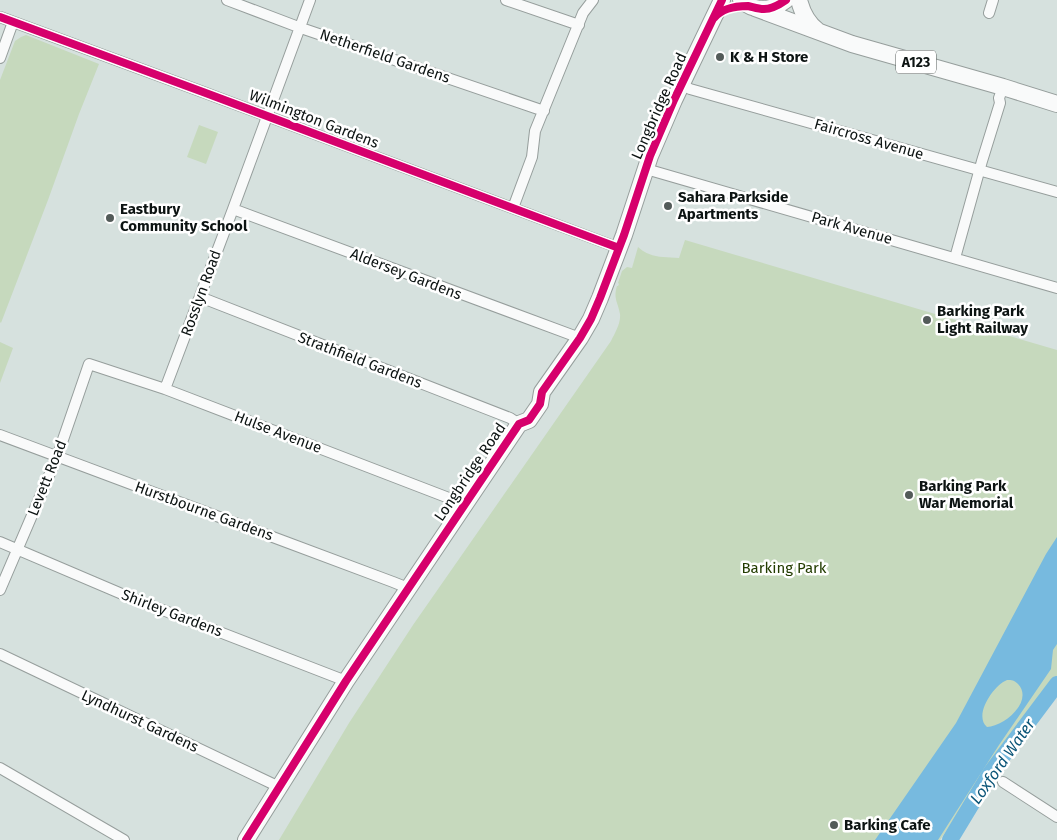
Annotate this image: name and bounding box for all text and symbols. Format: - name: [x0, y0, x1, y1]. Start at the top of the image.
- street label: Netherfield Gardens: [318, 25, 452, 87]
- place label: K & H Store: [730, 48, 808, 66]
- street label: Longbridge Road: [627, 50, 691, 162]
- marker: K & H Store: [714, 51, 726, 63]
- road number: A123: [896, 51, 936, 74]
- street label: Wilmington Gardens: [247, 86, 381, 152]
- street label: Faircross Avenue: [812, 115, 926, 163]
- place label: Sahara Parkside Apartments: [677, 188, 788, 223]
- place label: Eastbury Community School: [120, 200, 248, 235]
- marker: Sahara Parkside Apartments: [662, 200, 674, 212]
- street label: Park Avenue: [809, 208, 895, 248]
- marker: Eastbury Community School: [104, 212, 116, 224]
- street label: Aldersey Gardens: [348, 244, 464, 304]
- street label: Rosslyn Road: [177, 247, 225, 339]
- place label: Barking Park Light Railway: [937, 302, 1028, 337]
- marker: Barking Park Light Railway: [921, 314, 933, 326]
- street label: Strathfield Gardens: [296, 328, 424, 392]
- street label: Hulse Avenue: [232, 407, 324, 457]
- street label: Longbridge Road: [430, 419, 510, 525]
- street label: Levett Road: [24, 437, 70, 519]
- place label: Barking Park War Memorial: [919, 477, 1014, 512]
- street label: Hurstbourne Gardens: [132, 478, 276, 544]
- marker: Barking Park War Memorial: [903, 489, 915, 501]
- park label: Barking Park: [741, 559, 827, 577]
- street label: Shirley Gardens: [119, 585, 225, 641]
- street label: Lyndhurst Gardens: [79, 686, 201, 756]
- water label: Loxford Water: [966, 714, 1039, 808]
- place label: Barking Cafe: [844, 816, 931, 834]
- marker: Barking Cafe: [828, 819, 840, 831]

